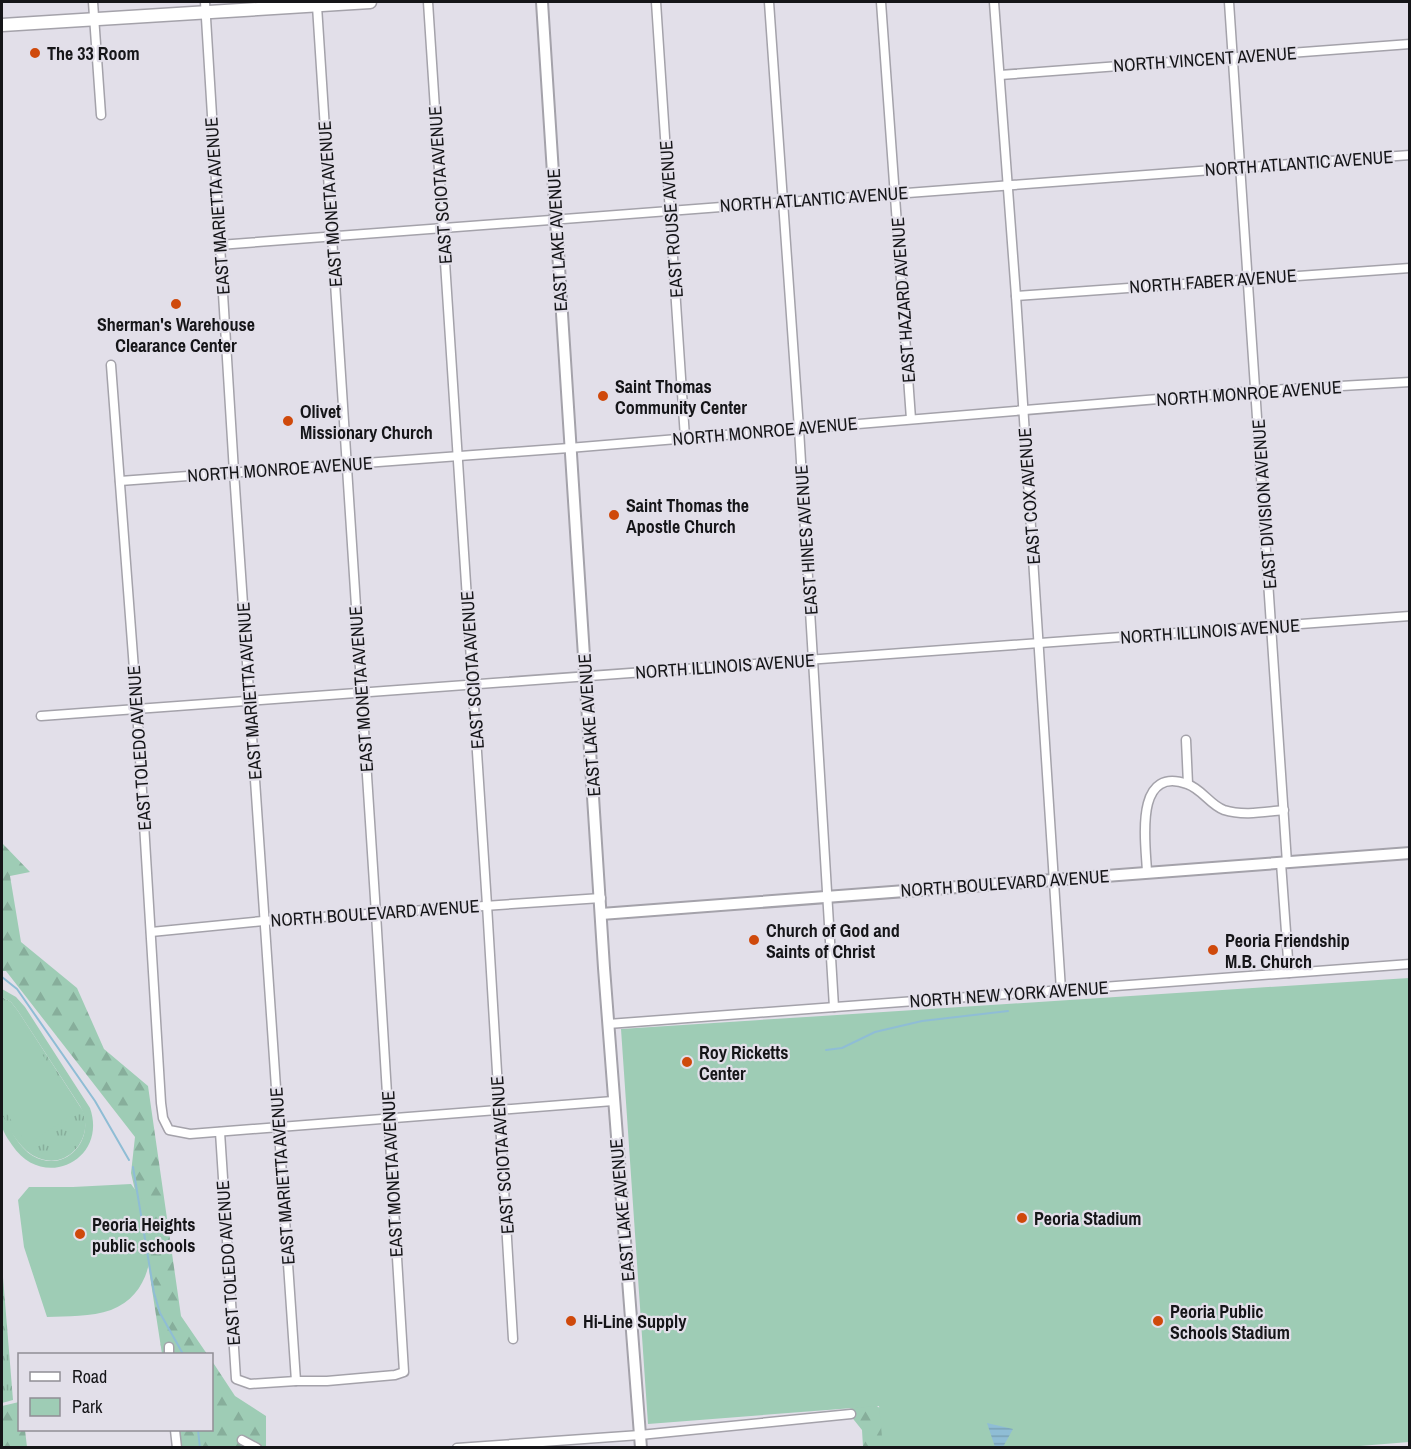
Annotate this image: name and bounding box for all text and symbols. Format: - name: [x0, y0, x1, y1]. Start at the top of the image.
- street label: NORTH VINCENT AVENUE: [1112, 40, 1298, 78]
- place label: The 33 Room: [47, 41, 140, 66]
- marker: The 33 Room: [28, 46, 42, 60]
- street label: EAST SCIOTA AVENUE: [422, 105, 458, 265]
- street label: EAST MARIETTA AVENUE: [198, 116, 236, 296]
- street label: EAST MONETA AVENUE: [312, 120, 348, 288]
- street label: EAST ROUSE AVENUE: [653, 139, 689, 299]
- street label: NORTH ATLANTIC AVENUE: [1204, 144, 1394, 182]
- street label: EAST LAKE AVENUE: [541, 168, 573, 312]
- street label: NORTH ATLANTIC AVENUE: [719, 180, 909, 218]
- street label: EAST HAZARD AVENUE: [885, 216, 921, 384]
- street label: NORTH FABER AVENUE: [1129, 263, 1297, 299]
- marker: Sherman's Warehouse Clearance Center: [169, 297, 183, 311]
- place label: Sherman's Warehouse Clearance Center: [97, 312, 255, 358]
- place label: Saint Thomas Community Center: [615, 374, 747, 420]
- street label: NORTH MONROE AVENUE: [1156, 374, 1342, 412]
- marker: Saint Thomas Community Center: [596, 389, 610, 403]
- place label: Olivet Missionary Church: [300, 399, 433, 445]
- street label: NORTH MONROE AVENUE: [671, 410, 859, 452]
- marker: Olivet Missionary Church: [281, 414, 295, 428]
- street label: EAST DIVISION AVENUE: [1246, 418, 1282, 590]
- street label: EAST COX AVENUE: [1012, 427, 1046, 565]
- street label: NORTH MONROE AVENUE: [187, 450, 373, 488]
- street label: EAST HINES AVENUE: [788, 464, 824, 616]
- place label: Saint Thomas the Apostle Church: [626, 493, 749, 539]
- marker: Saint Thomas the Apostle Church: [607, 508, 621, 522]
- street label: EAST SCIOTA AVENUE: [454, 590, 490, 750]
- street label: EAST MARIETTA AVENUE: [230, 601, 268, 781]
- street label: EAST MONETA AVENUE: [343, 605, 379, 773]
- street label: NORTH ILLINOIS AVENUE: [1119, 612, 1301, 650]
- street label: NORTH ILLINOIS AVENUE: [634, 647, 816, 685]
- street label: EAST LAKE AVENUE: [572, 653, 606, 797]
- street label: EAST TOLEDO AVENUE: [121, 665, 157, 831]
- street label: NORTH BOULEVARD AVENUE: [900, 863, 1110, 903]
- street label: NORTH BOULEVARD AVENUE: [270, 893, 480, 933]
- place label: Church of God and Saints of Christ: [766, 918, 900, 964]
- place label: Peoria Friendship M.B. Church: [1225, 928, 1350, 974]
- marker: Church of God and Saints of Christ: [747, 933, 761, 947]
- marker: Peoria Friendship M.B. Church: [1206, 943, 1220, 957]
- street label: NORTH NEW YORK AVENUE: [909, 975, 1109, 1013]
- place label: Roy Ricketts Center: [699, 1040, 788, 1086]
- marker: Roy Ricketts Center: [680, 1055, 694, 1069]
- street label: EAST SCIOTA AVENUE: [484, 1075, 520, 1235]
- street label: EAST MARIETTA AVENUE: [263, 1086, 301, 1266]
- street label: EAST MONETA AVENUE: [375, 1090, 409, 1258]
- street label: EAST LAKE AVENUE: [603, 1138, 641, 1282]
- street label: EAST TOLEDO AVENUE: [210, 1180, 246, 1346]
- place label: Peoria Stadium: [1034, 1206, 1141, 1231]
- marker: Peoria Stadium: [1015, 1211, 1029, 1225]
- place label: Peoria Heights public schools: [92, 1212, 195, 1258]
- marker: Peoria Heights public schools: [73, 1227, 87, 1241]
- place label: Peoria Public Schools Stadium: [1170, 1299, 1290, 1345]
- place label: Hi-Line Supply: [583, 1309, 687, 1334]
- marker: Hi-Line Supply: [564, 1314, 578, 1328]
- marker: Peoria Public Schools Stadium: [1151, 1314, 1165, 1328]
- legend: [18, 1353, 213, 1431]
- text: Road: [72, 1364, 107, 1389]
- text: Park: [72, 1394, 103, 1419]

